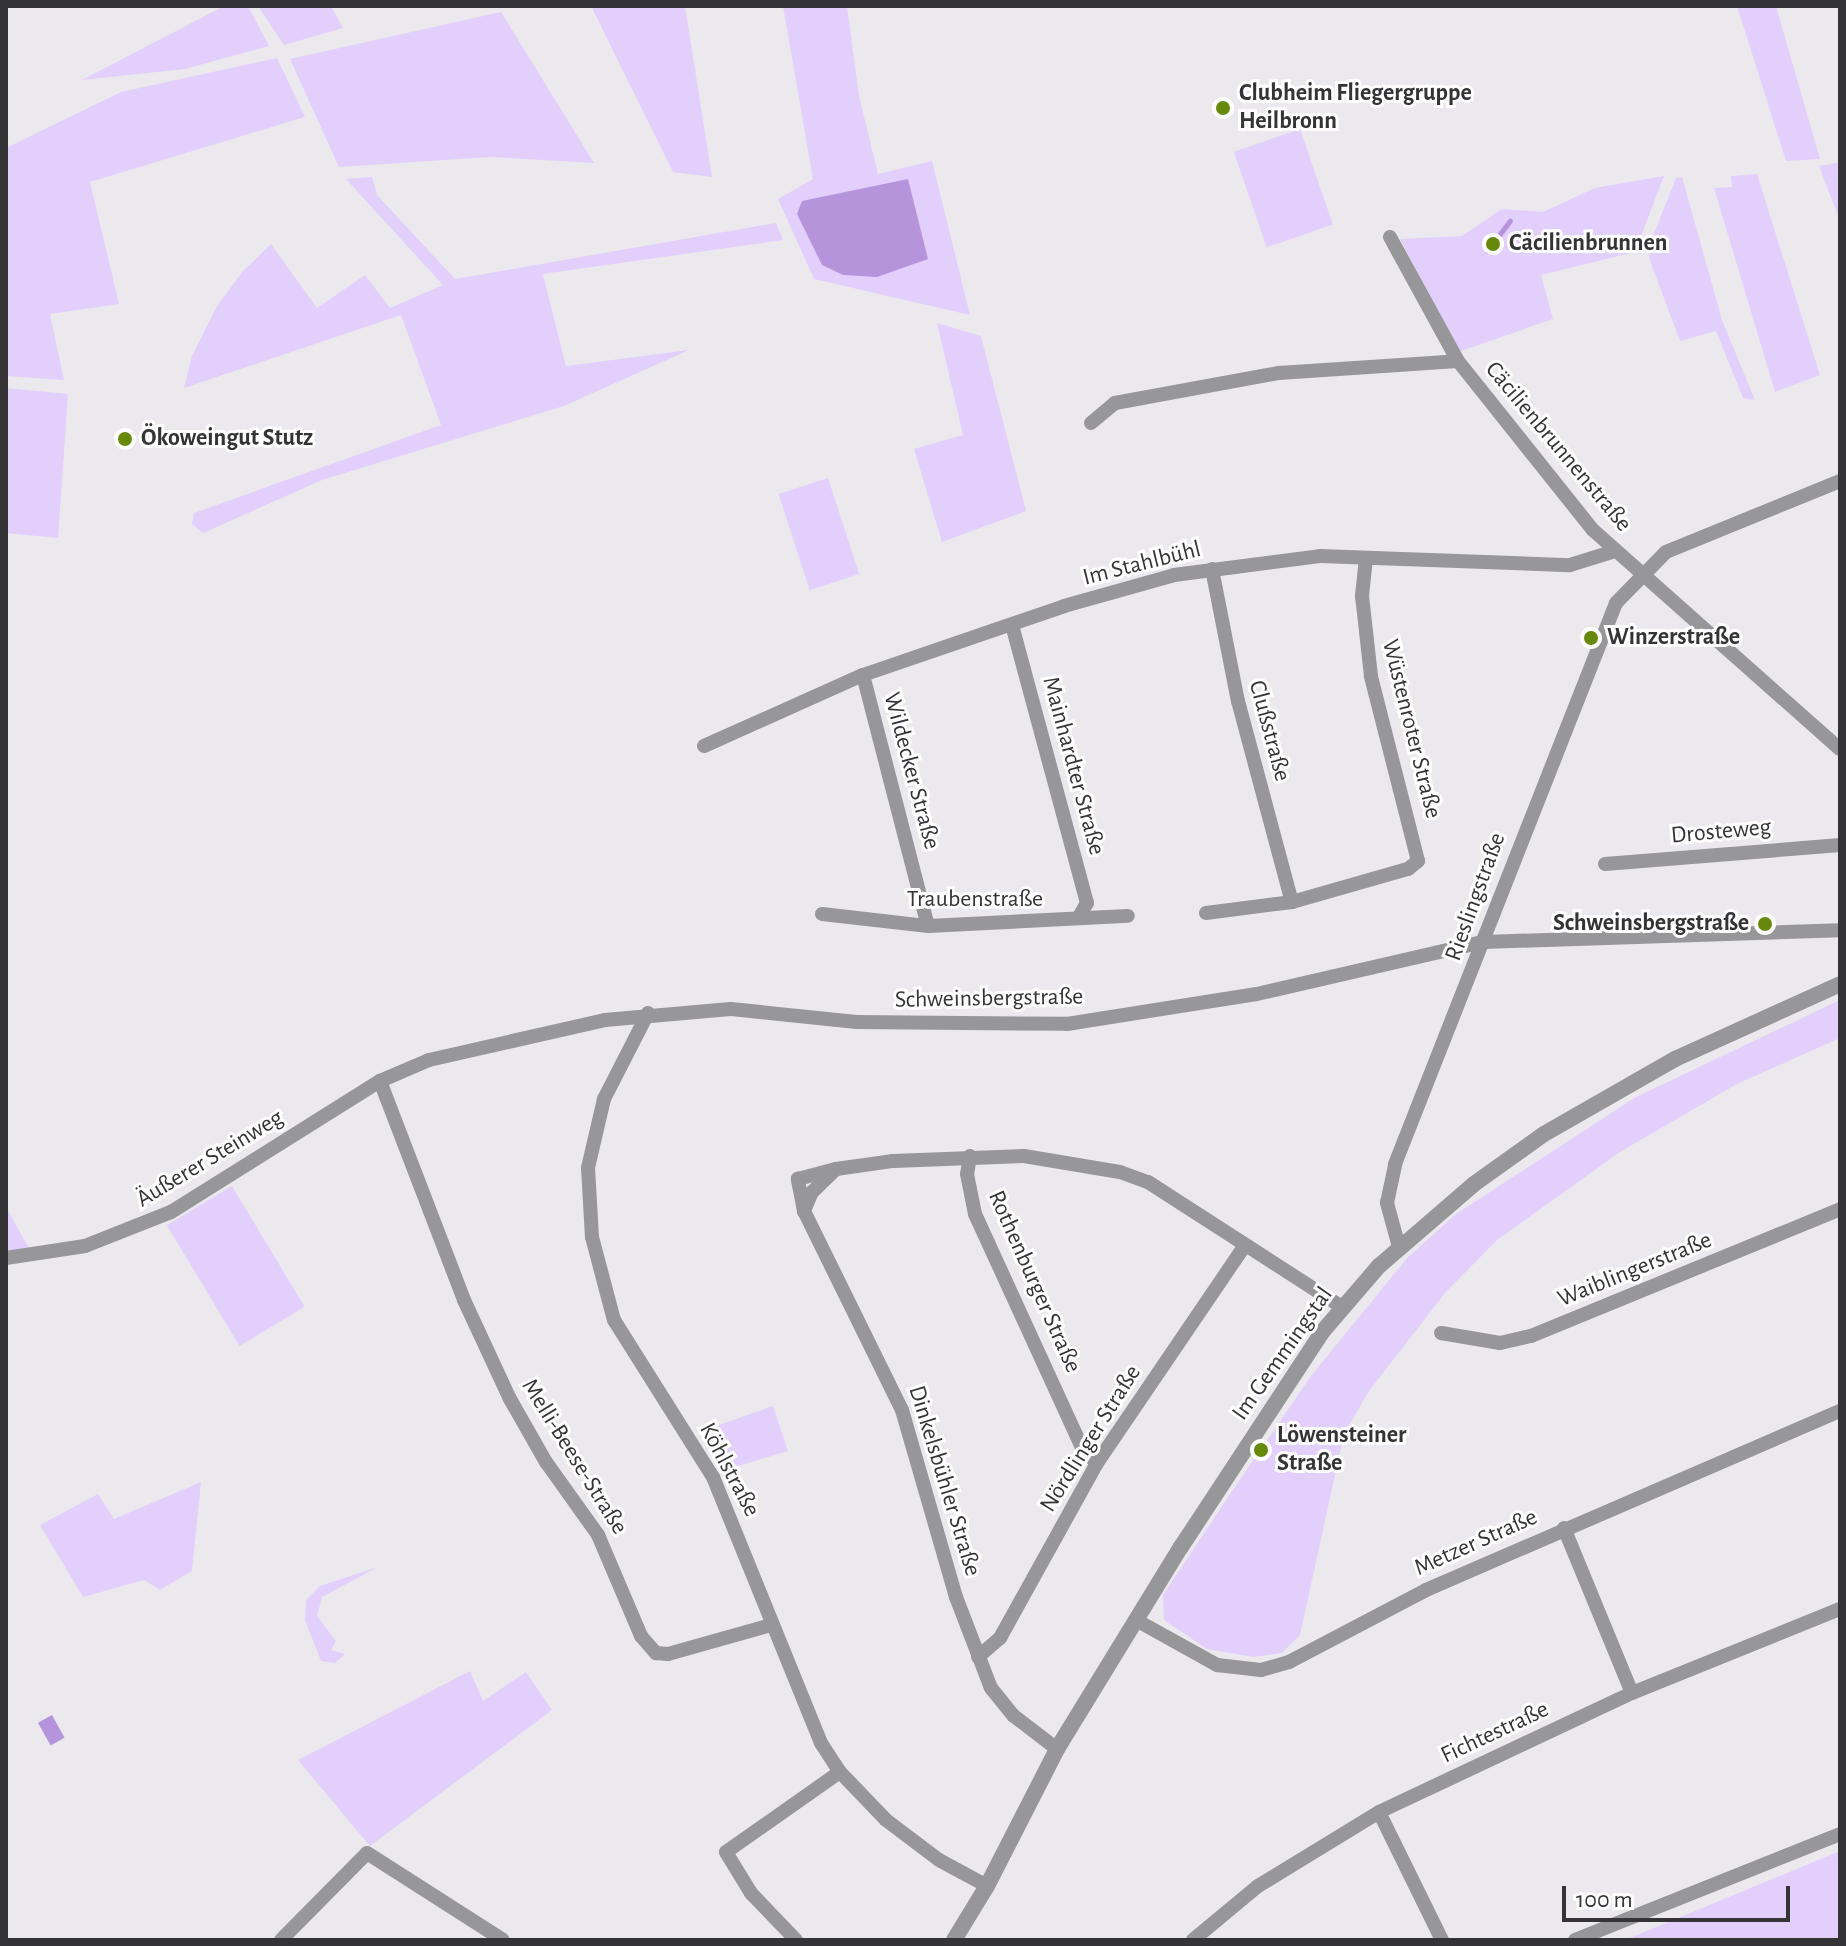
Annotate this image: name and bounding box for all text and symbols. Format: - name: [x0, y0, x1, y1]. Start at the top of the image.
- place label: Clubheim Fliegergruppe Heilbronn: [1239, 80, 1472, 136]
- marker: Clubheim Fliegergruppe Heilbronn: [1214, 99, 1232, 117]
- place label: Cäcilienbrunnen: [1509, 230, 1668, 258]
- marker: Cäcilienbrunnen: [1484, 235, 1502, 253]
- street label: Cäcilienbrunnenstraße: [1478, 356, 1638, 538]
- place label: Ökoweingut Stutz: [141, 425, 313, 453]
- marker: Ökoweingut Stutz: [116, 430, 134, 448]
- street label: Im Stahlbühl: [1080, 535, 1204, 593]
- place label: Winzerstraße: [1607, 624, 1740, 652]
- marker: Winzerstraße: [1582, 629, 1600, 647]
- street label: Wüstenroter Straße: [1375, 637, 1447, 821]
- street label: Mainhardter Straße: [1035, 674, 1111, 858]
- street label: Clußstraße: [1242, 677, 1296, 785]
- street label: Wildecker Straße: [876, 689, 946, 853]
- street label: Drosteweg: [1670, 813, 1772, 851]
- street label: Rieslingstraße: [1439, 829, 1513, 965]
- street label: Traubenstraße: [907, 886, 1043, 914]
- place label: Schweinsbergstraße: [1553, 910, 1749, 938]
- marker: Schweinsbergstraße: [1756, 915, 1774, 933]
- street label: Schweinsbergstraße: [895, 983, 1083, 1015]
- street label: Äußerer Steinweg: [131, 1104, 289, 1214]
- street label: Rothenburger Straße: [981, 1186, 1087, 1378]
- street label: Waiblingerstraße: [1554, 1226, 1716, 1314]
- street label: Im Gemmingstal: [1226, 1282, 1340, 1426]
- street label: Nördlinger Straße: [1034, 1360, 1148, 1518]
- street label: Melli-Beese-Straße: [515, 1374, 633, 1540]
- street label: Dinkelsbühler Straße: [901, 1382, 987, 1580]
- street label: Köhlstraße: [692, 1418, 766, 1522]
- place label: Löwensteiner Straße: [1277, 1422, 1406, 1478]
- marker: Löwensteiner Straße: [1252, 1441, 1270, 1459]
- street label: Metzer Straße: [1410, 1503, 1542, 1583]
- street label: Fichtestraße: [1436, 1695, 1554, 1771]
- scale bar: [1566, 1870, 1794, 1920]
- text: 100 m: [1576, 1888, 1633, 1912]

